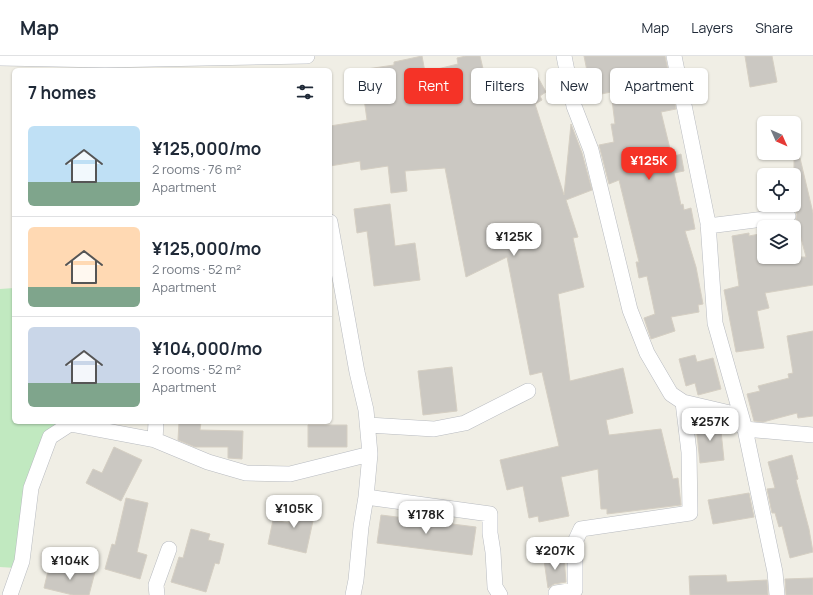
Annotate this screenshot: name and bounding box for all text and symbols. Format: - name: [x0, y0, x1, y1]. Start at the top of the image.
- text: Map: [20, 15, 59, 41]
- text: Map: [641, 18, 669, 37]
- text: Layers: [691, 18, 733, 37]
- text: Share: [755, 18, 793, 37]
- chip: Buy: [344, 68, 396, 104]
- chip: Rent: [404, 68, 463, 104]
- chip: Filters: [471, 68, 538, 104]
- chip: New: [546, 68, 602, 104]
- chip: Apartment: [610, 68, 708, 104]
- text: 7 homes: [28, 81, 96, 104]
- icon: filters: [294, 81, 316, 103]
- north arrow: [757, 116, 801, 160]
- map controls: [757, 116, 801, 264]
- text: ¥125,000/mo: [152, 137, 261, 160]
- icon: home: [60, 142, 108, 190]
- pin: ¥125K: [621, 147, 677, 181]
- text: ¥125K: [630, 151, 668, 169]
- text: 2 rooms · 76 m²: [152, 160, 241, 178]
- button: locate: [757, 168, 801, 212]
- text: Apartment: [152, 178, 216, 196]
- button: layers: [757, 220, 801, 264]
- pin: ¥125K: [486, 223, 542, 257]
- text: ¥125K: [495, 227, 533, 245]
- text: ¥125,000/mo: [152, 237, 261, 260]
- icon: home: [60, 243, 108, 291]
- text: 2 rooms · 52 m²: [152, 260, 241, 278]
- text: Apartment: [152, 278, 216, 296]
- text: ¥104,000/mo: [152, 337, 262, 360]
- icon: home: [60, 343, 108, 391]
- text: 2 rooms · 52 m²: [152, 360, 241, 378]
- text: Apartment: [152, 378, 216, 396]
- pin: ¥257K: [682, 408, 738, 442]
- text: ¥257K: [691, 412, 729, 430]
- pin: ¥105K: [266, 495, 322, 529]
- text: ¥105K: [275, 499, 313, 517]
- pin: ¥178K: [398, 501, 454, 535]
- text: ¥178K: [408, 505, 444, 523]
- pin: ¥207K: [527, 537, 583, 571]
- text: ¥207K: [535, 541, 575, 559]
- pin: ¥104K: [42, 547, 98, 581]
- text: ¥104K: [51, 551, 89, 569]

